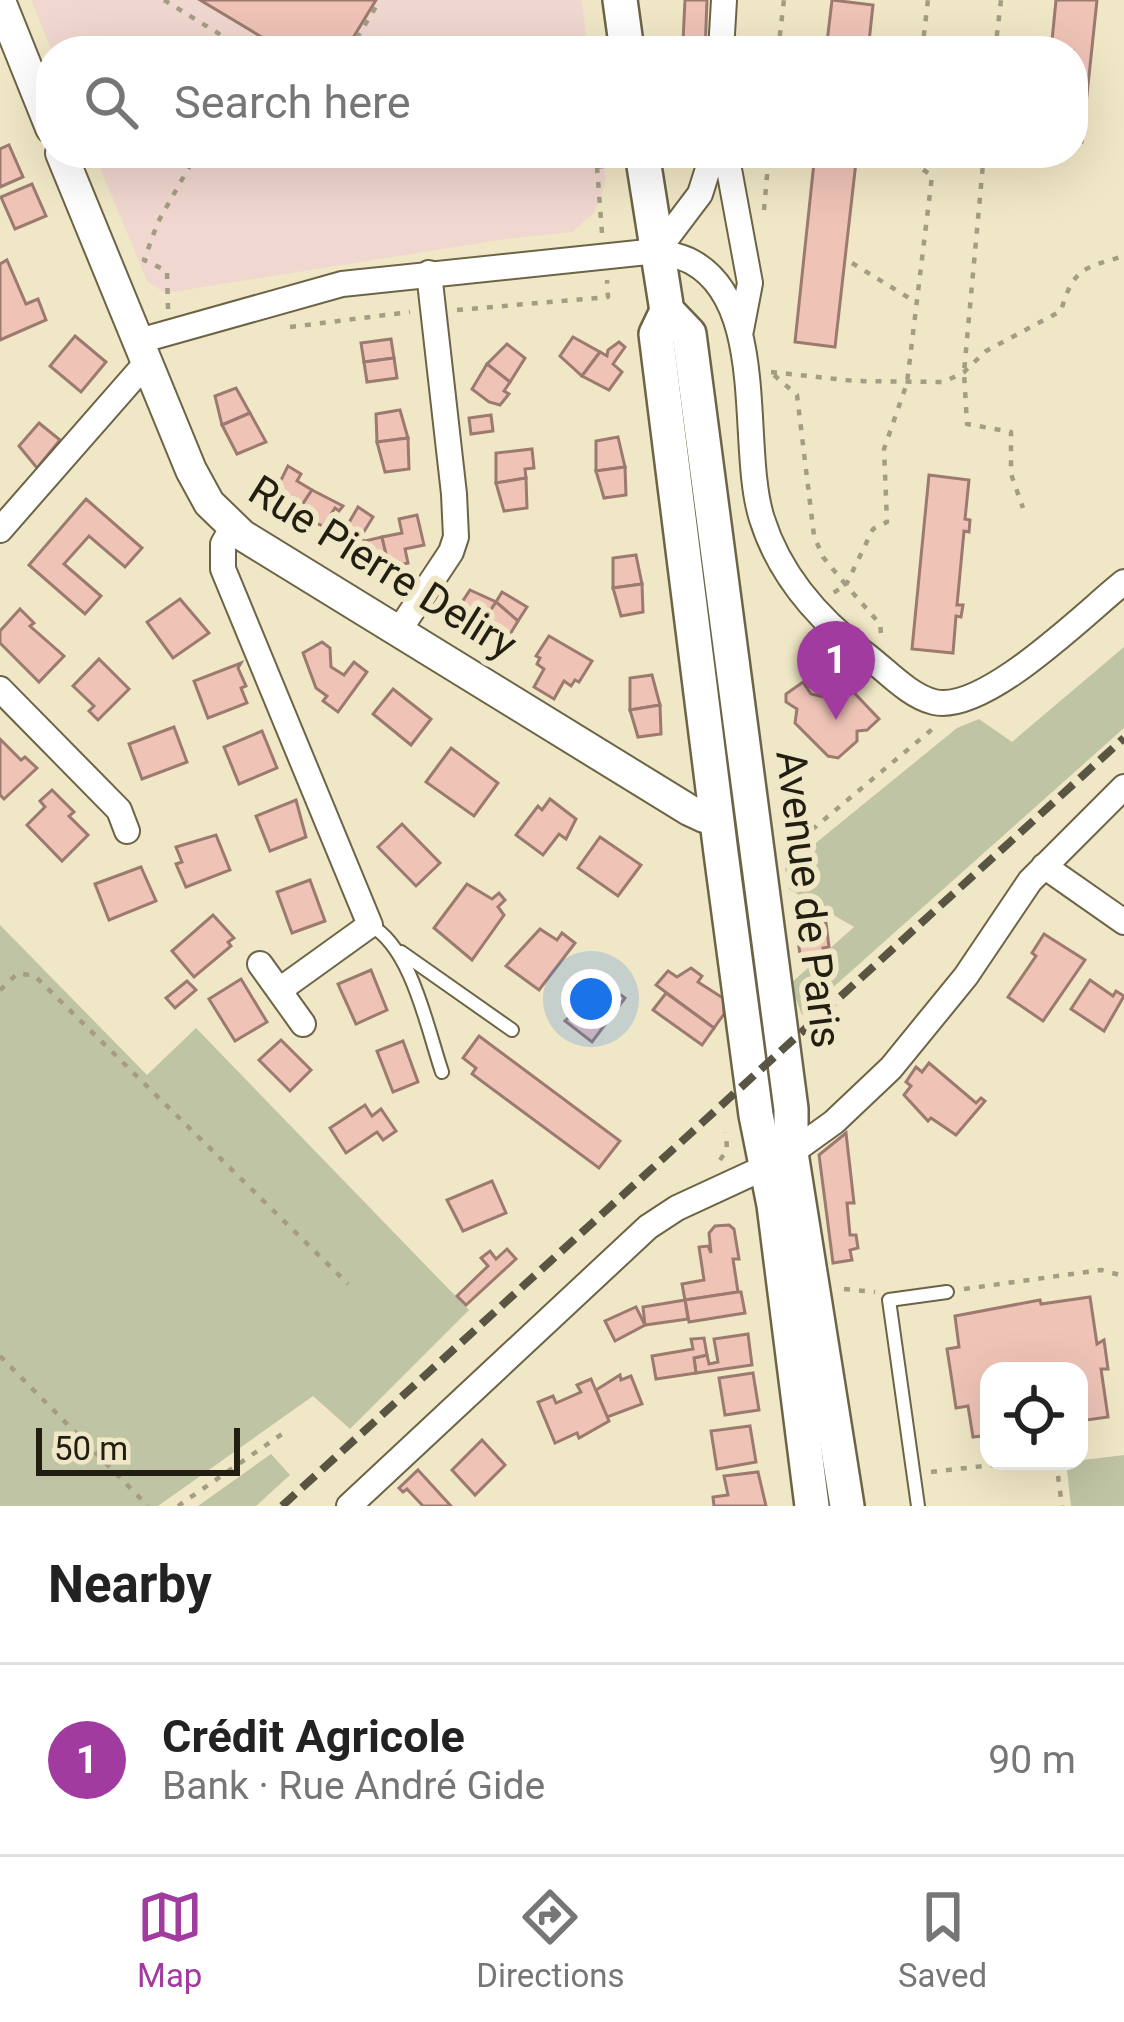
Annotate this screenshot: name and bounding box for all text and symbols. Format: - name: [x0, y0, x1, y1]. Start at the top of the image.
- search box: [36, 36, 1088, 168]
- icon: search: [78, 69, 144, 135]
- text: Search here: [174, 76, 411, 129]
- street label: Rue Pierre Deliry: [240, 465, 526, 669]
- pin: 1: [797, 621, 875, 720]
- street label: Avenue de Paris: [766, 747, 852, 1051]
- your location: [561, 969, 621, 1029]
- map controls: [980, 1362, 1088, 1470]
- button: locate: [980, 1362, 1088, 1470]
- scale bar: [36, 1422, 240, 1475]
- text: 50 m: [54, 1429, 128, 1468]
- text: Nearby: [48, 1555, 212, 1614]
- text: Crédit Agricole: [162, 1710, 465, 1763]
- text: 1: [76, 1737, 98, 1783]
- text: 90 m: [988, 1737, 1076, 1783]
- text: Bank · Rue André Gide: [162, 1763, 545, 1809]
- tab: Map: [137, 1884, 203, 1995]
- tab: Directions: [476, 1884, 625, 1995]
- tab: Saved: [898, 1884, 987, 1995]

